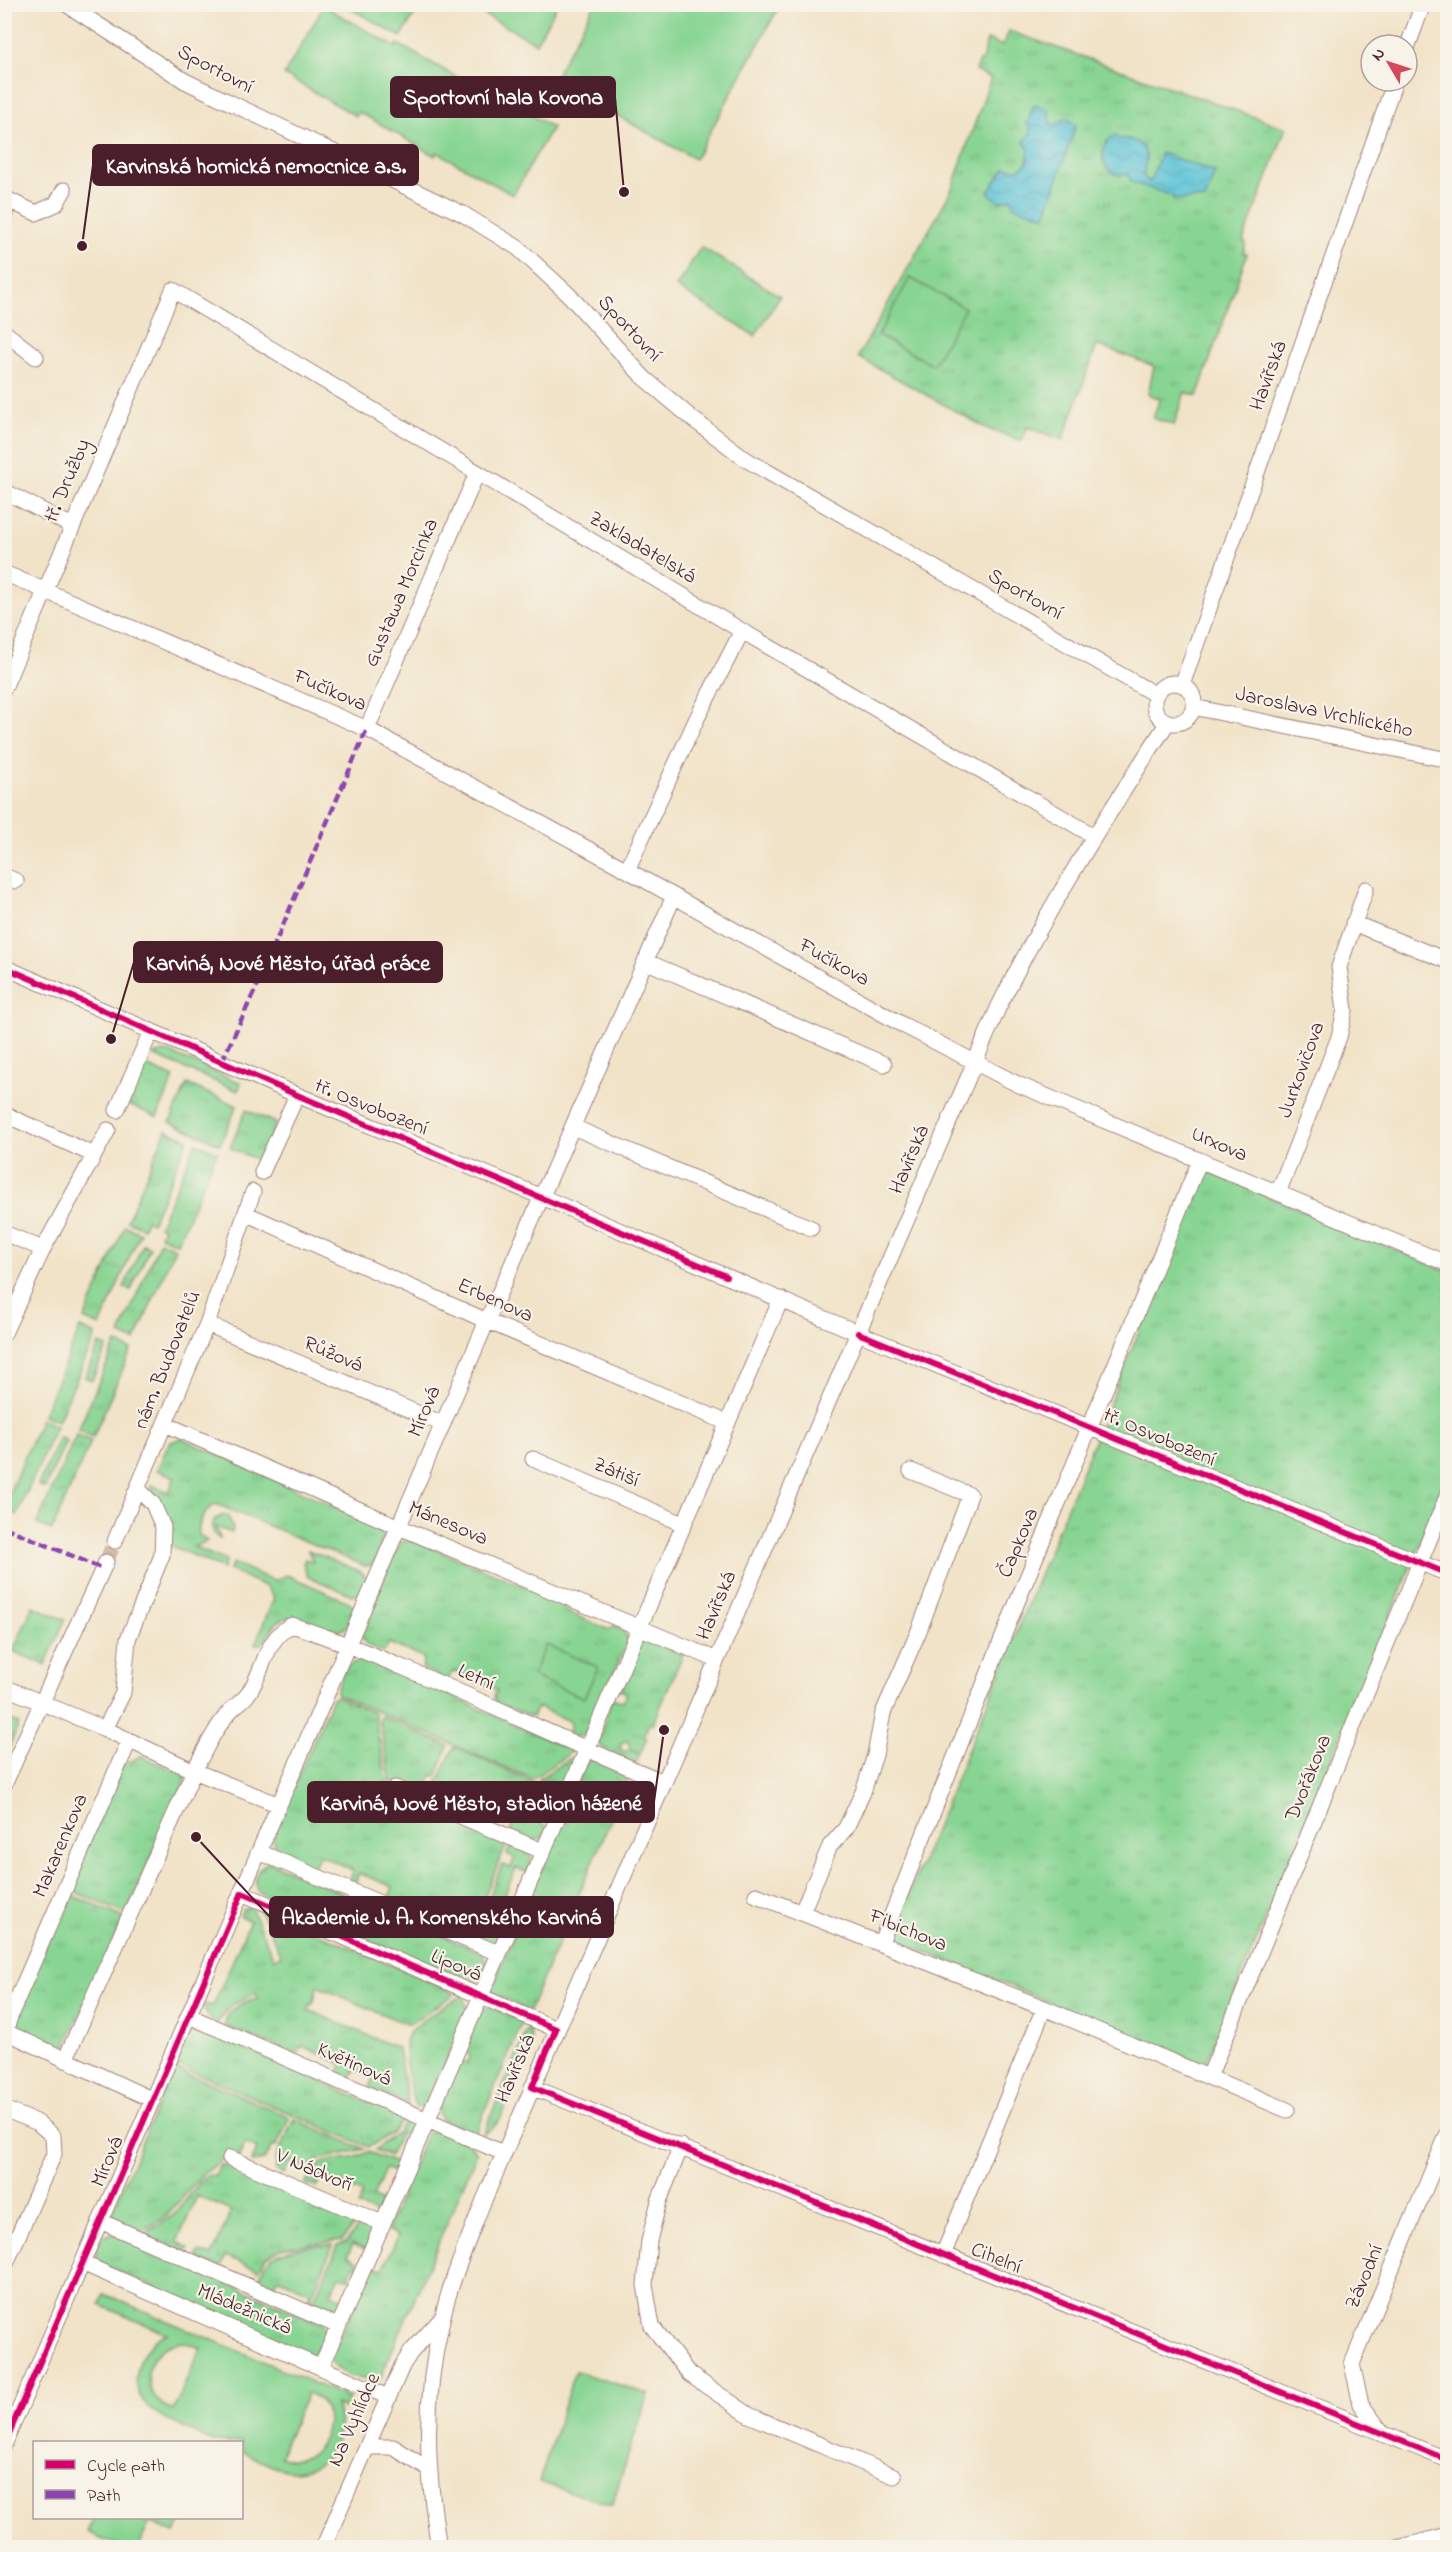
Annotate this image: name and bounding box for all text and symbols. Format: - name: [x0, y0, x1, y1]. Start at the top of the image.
- north arrow: [1359, 33, 1419, 93]
- street label: Sportovní: [172, 37, 259, 103]
- text: N: [1366, 43, 1392, 67]
- callout: Sportovní hala Kovona: [391, 77, 615, 117]
- text: Sportovní hala Kovona: [403, 83, 603, 115]
- callout: Karvinská hornická nemocnice a.s.: [93, 145, 418, 185]
- text: Karvinská hornická nemocnice a.s.: [106, 152, 407, 184]
- street label: Sportovní: [590, 289, 668, 370]
- street label: Havířská: [1243, 336, 1296, 415]
- street label: tř. Družby: [37, 434, 101, 528]
- street label: Zakladatelská: [582, 504, 702, 592]
- street label: Gustawa Morcinka: [357, 514, 447, 672]
- street label: Sportovní: [982, 561, 1068, 629]
- street label: Fučíkova: [288, 662, 371, 720]
- street label: Jaroslava Vrchlického: [1232, 680, 1416, 747]
- street label: Fučíkova: [792, 931, 875, 995]
- callout: Karviná, Nové Město, úřad práce: [134, 942, 442, 982]
- text: Karviná, Nové Město, úřad práce: [146, 949, 431, 981]
- street label: Jurkovičova: [1271, 1018, 1333, 1122]
- street label: tř. Osvobození: [310, 1072, 433, 1145]
- street label: Havířská: [882, 1120, 938, 1199]
- street label: Urxova: [1186, 1120, 1252, 1170]
- street label: Erbenova: [452, 1271, 538, 1331]
- street label: nám. Budovatelů: [127, 1286, 209, 1434]
- street label: Růžová: [299, 1329, 368, 1381]
- street label: Mírová: [401, 1382, 449, 1442]
- street label: tř. Osvobození: [1098, 1401, 1220, 1475]
- street label: Zátiší: [588, 1450, 644, 1496]
- street label: Mánesova: [403, 1494, 493, 1554]
- street label: Čapkova: [991, 1503, 1047, 1583]
- street label: Havířská: [689, 1566, 745, 1645]
- street label: Letní: [452, 1656, 500, 1700]
- street label: Dvořákova: [1278, 1730, 1340, 1827]
- callout: Karviná, Nové Město, stadion házené: [308, 1782, 654, 1822]
- street label: Makarenkova: [26, 1789, 96, 1903]
- text: Karviná, Nové Město, stadion házené: [320, 1789, 643, 1821]
- callout: Akademie J. A. Komenského Karviná: [270, 1897, 613, 1937]
- street label: Fibichova: [863, 1901, 952, 1960]
- text: Akademie J. A. Komenského Karviná: [281, 1903, 602, 1935]
- street label: Lipová: [426, 1942, 486, 1990]
- street label: Havířská: [488, 2029, 544, 2108]
- street label: Květinová: [312, 2035, 396, 2095]
- street label: Mírová: [84, 2132, 132, 2192]
- street label: V Nádvoří: [270, 2141, 357, 2201]
- street label: Cihelní: [966, 2235, 1026, 2283]
- street label: Závodní: [1338, 2240, 1392, 2314]
- street label: Mládežnická: [192, 2277, 296, 2344]
- street label: Na Vyhlídce: [321, 2368, 391, 2473]
- legend: [33, 2441, 243, 2519]
- text: Cycle path: [87, 2454, 165, 2480]
- text: Path: [87, 2484, 121, 2510]

